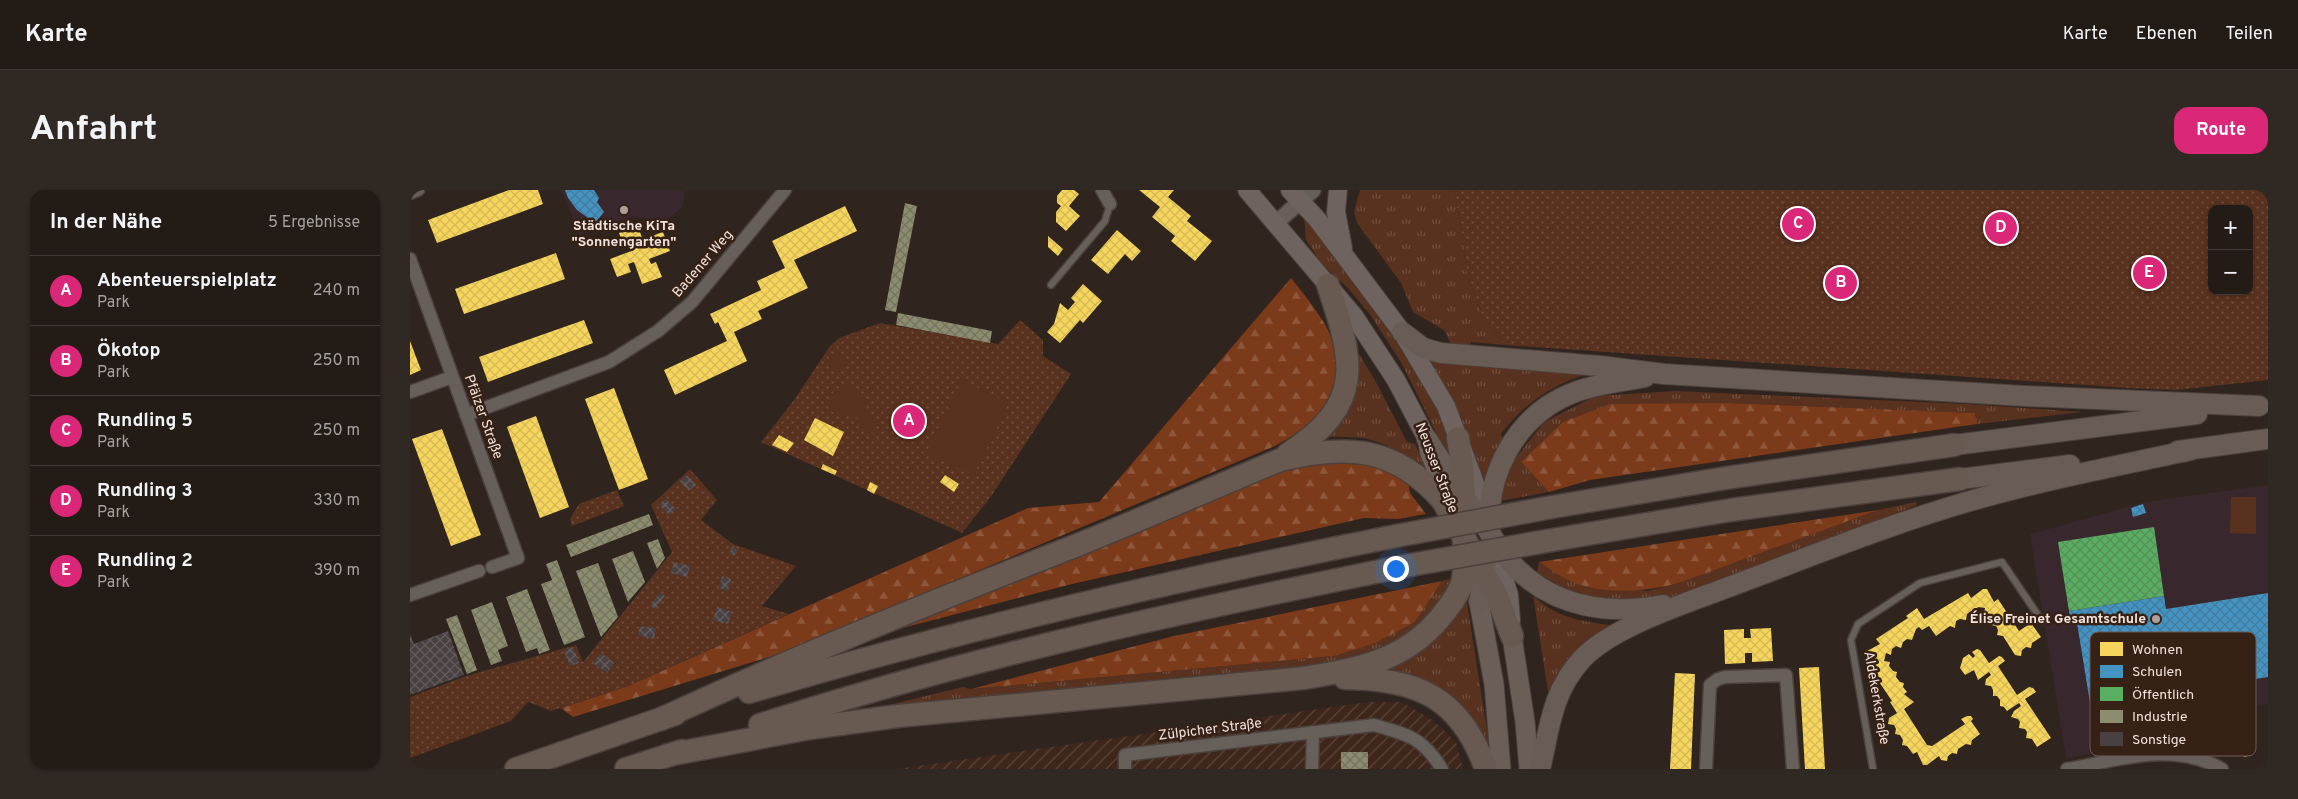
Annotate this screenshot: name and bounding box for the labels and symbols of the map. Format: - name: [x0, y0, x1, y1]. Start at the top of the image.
- marker: Städtische KiTa "Sonnengarten": [618, 204, 630, 216]
- pin: C: [1782, 205, 1814, 243]
- pin: D: [1985, 209, 2017, 247]
- place label: Städtische KiTa "Sonnengarten": [572, 218, 676, 251]
- street label: Badener Weg: [669, 227, 737, 301]
- pin: E: [2133, 254, 2165, 292]
- pin: B: [1825, 264, 1857, 302]
- street label: Pfälzer Straße: [460, 372, 506, 462]
- pin: A: [893, 402, 925, 440]
- street label: Neusser Straße: [1411, 420, 1461, 516]
- your location: [1383, 556, 1409, 582]
- place label: Élise Freinet Gesamtschule: [1970, 610, 2146, 628]
- marker: Élise Freinet Gesamtschule: [2150, 613, 2162, 625]
- legend: [2090, 632, 2256, 756]
- text: Wohnen: [2132, 642, 2183, 659]
- street label: Aldekerkstraße: [1859, 650, 1893, 746]
- text: Schulen: [2132, 664, 2182, 681]
- text: Öffentlich: [2132, 686, 2194, 704]
- text: Industrie: [2132, 709, 2187, 726]
- street label: Zülpicher Straße: [1157, 715, 1263, 745]
- text: Sonstige: [2132, 732, 2186, 749]

